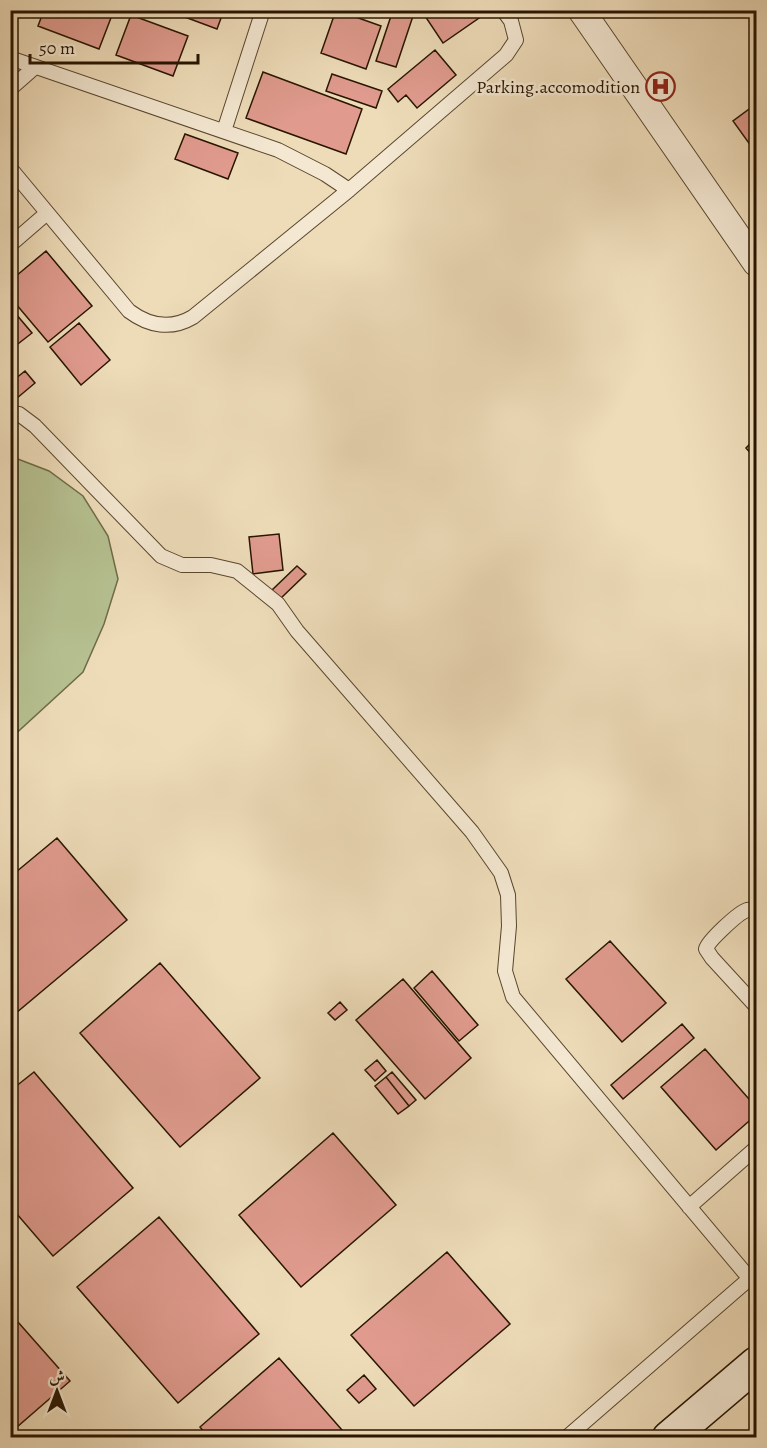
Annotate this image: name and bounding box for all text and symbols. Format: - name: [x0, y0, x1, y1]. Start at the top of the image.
- scale bar: [30, 27, 198, 65]
- text: 50 m: [39, 36, 75, 60]
- hospital icon: Parking.accomodition: [645, 71, 677, 103]
- place label: Parking.accomodition: [476, 75, 640, 99]
- north arrow: [27, 1361, 87, 1421]
- text: ش: [49, 1366, 65, 1388]

